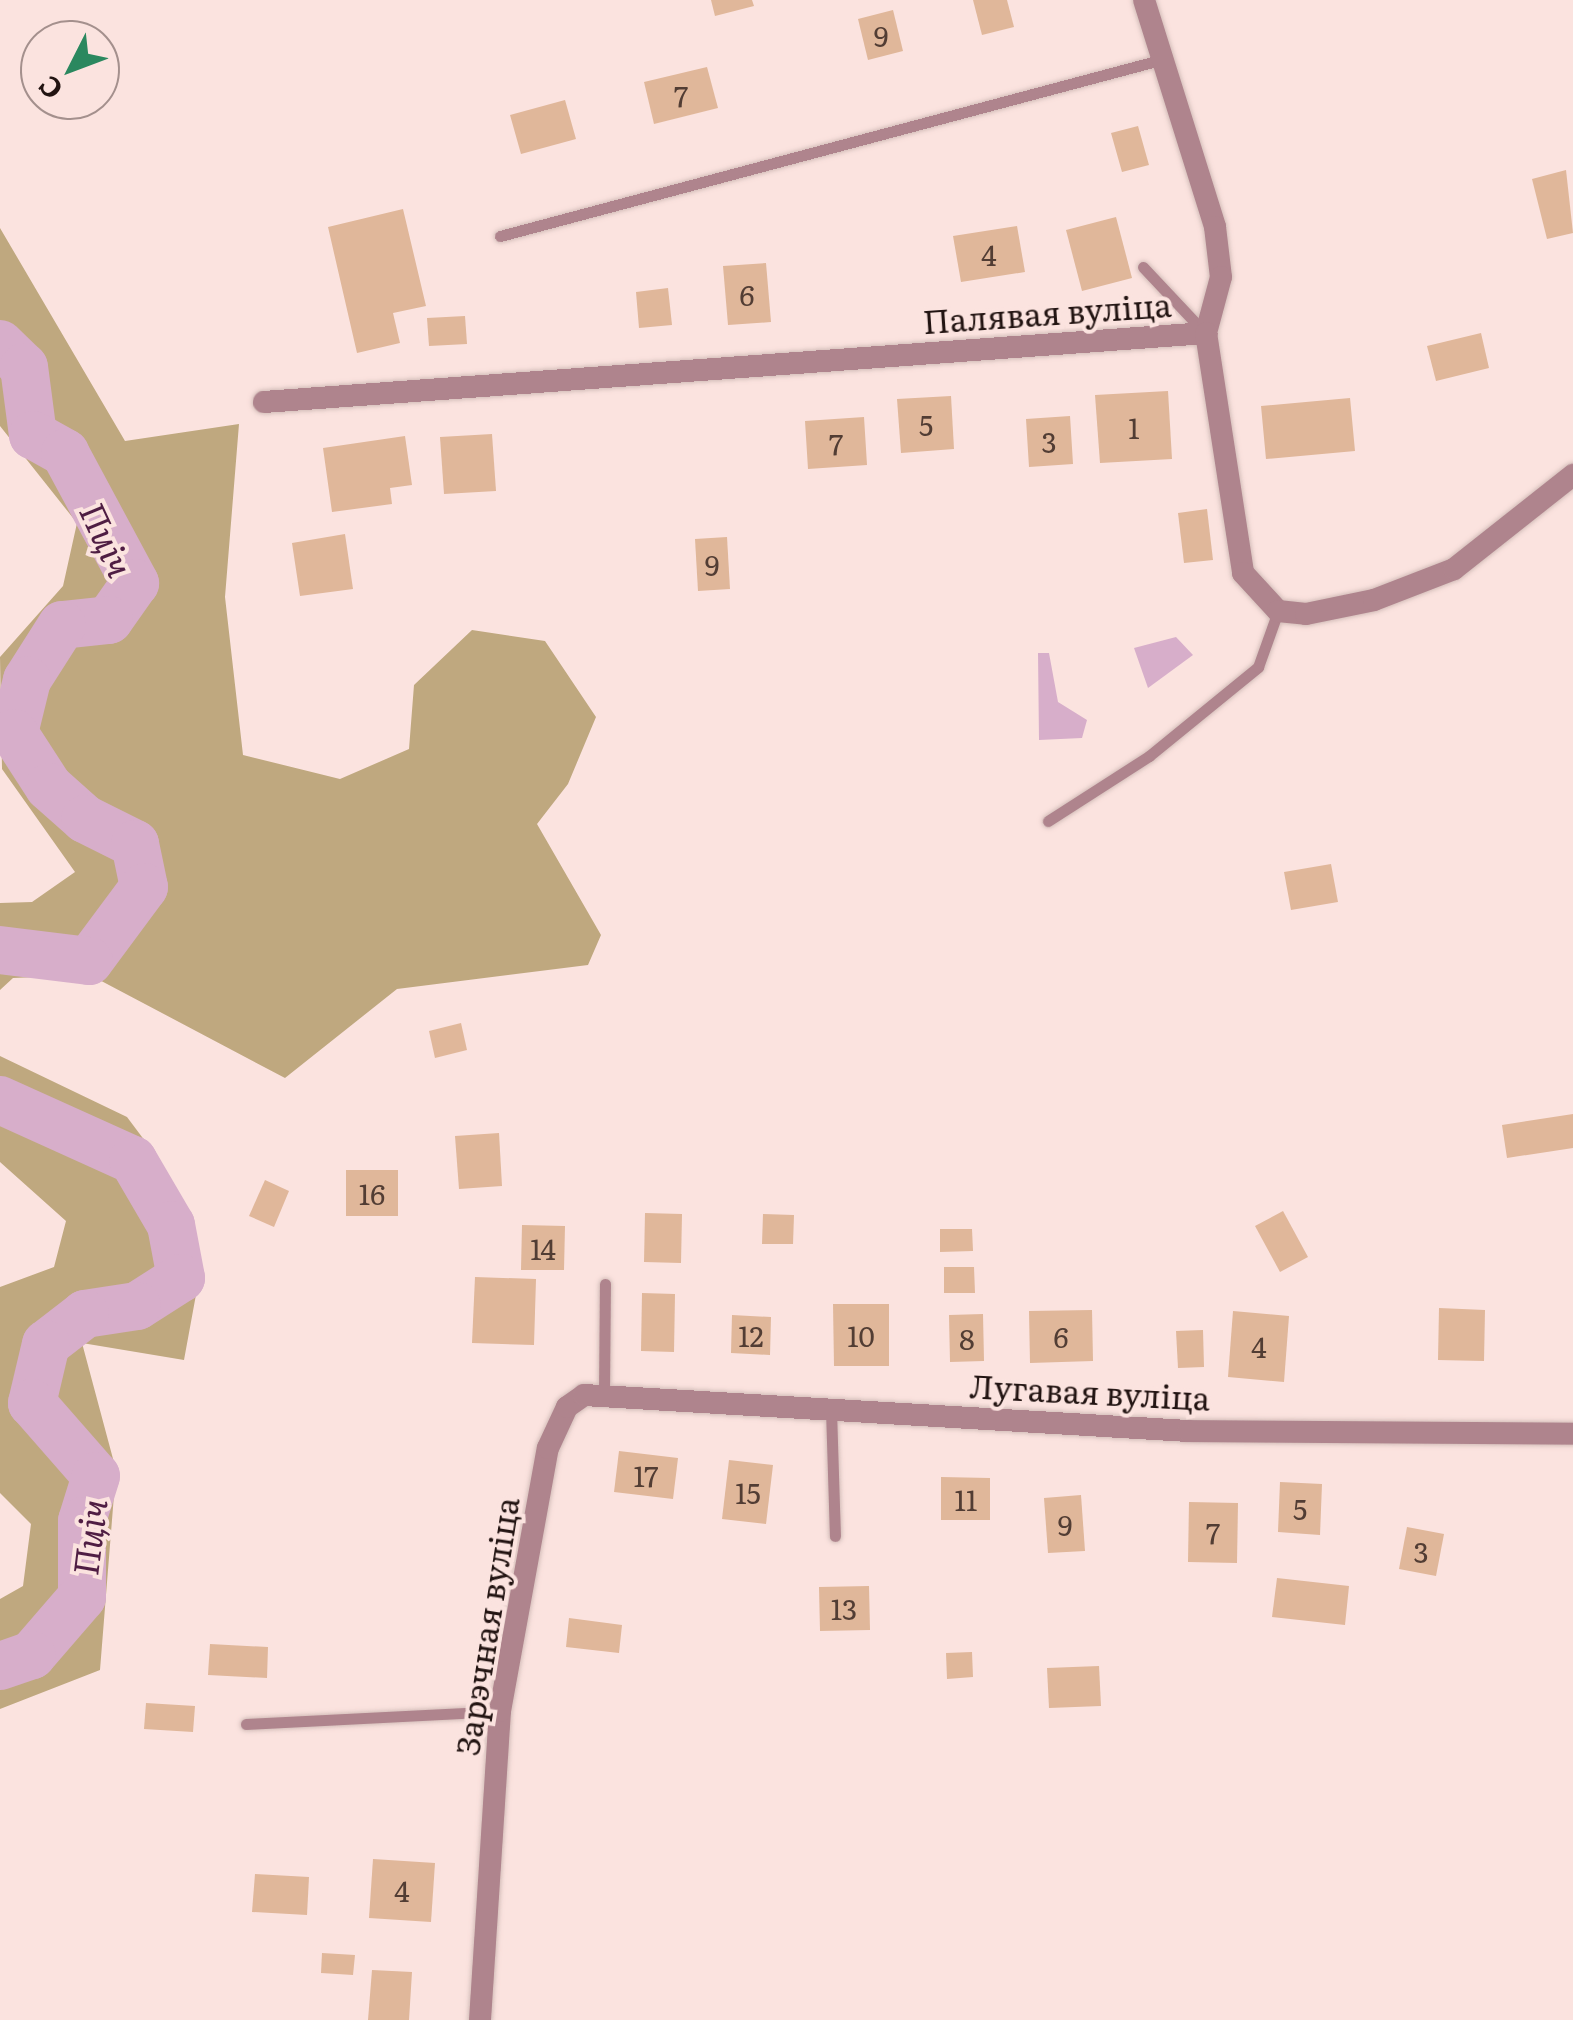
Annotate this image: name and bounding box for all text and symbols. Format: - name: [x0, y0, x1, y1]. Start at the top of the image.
- house number: 9: [874, 18, 888, 52]
- north arrow: [20, 20, 120, 120]
- text: С: [27, 67, 71, 110]
- house number: 7: [674, 78, 688, 112]
- house number: 4: [981, 237, 997, 271]
- house number: 6: [739, 277, 755, 311]
- street label: Палявая вуліца: [921, 284, 1173, 340]
- house number: 5: [919, 407, 933, 441]
- house number: 1: [1128, 410, 1140, 444]
- house number: 3: [1041, 424, 1057, 458]
- house number: 7: [829, 426, 843, 460]
- water label: Пціч: [73, 495, 143, 583]
- house number: 9: [705, 547, 719, 581]
- house number: 16: [359, 1176, 385, 1210]
- house number: 14: [530, 1231, 556, 1265]
- house number: 12: [738, 1318, 764, 1352]
- house number: 10: [847, 1318, 875, 1352]
- house number: 6: [1053, 1319, 1069, 1353]
- house number: 8: [959, 1321, 975, 1355]
- house number: 4: [1251, 1329, 1267, 1363]
- street label: Лугавая вуліца: [969, 1366, 1211, 1416]
- house number: 17: [634, 1458, 658, 1492]
- house number: 15: [735, 1475, 761, 1509]
- house number: 11: [955, 1482, 977, 1516]
- house number: 5: [1293, 1491, 1307, 1525]
- street label: Зарэчная вуліца: [447, 1494, 525, 1758]
- water label: Пціч: [62, 1496, 114, 1578]
- house number: 9: [1058, 1507, 1072, 1541]
- house number: 7: [1206, 1515, 1220, 1549]
- house number: 3: [1413, 1534, 1429, 1568]
- house number: 13: [831, 1591, 857, 1625]
- house number: 4: [394, 1873, 410, 1907]

